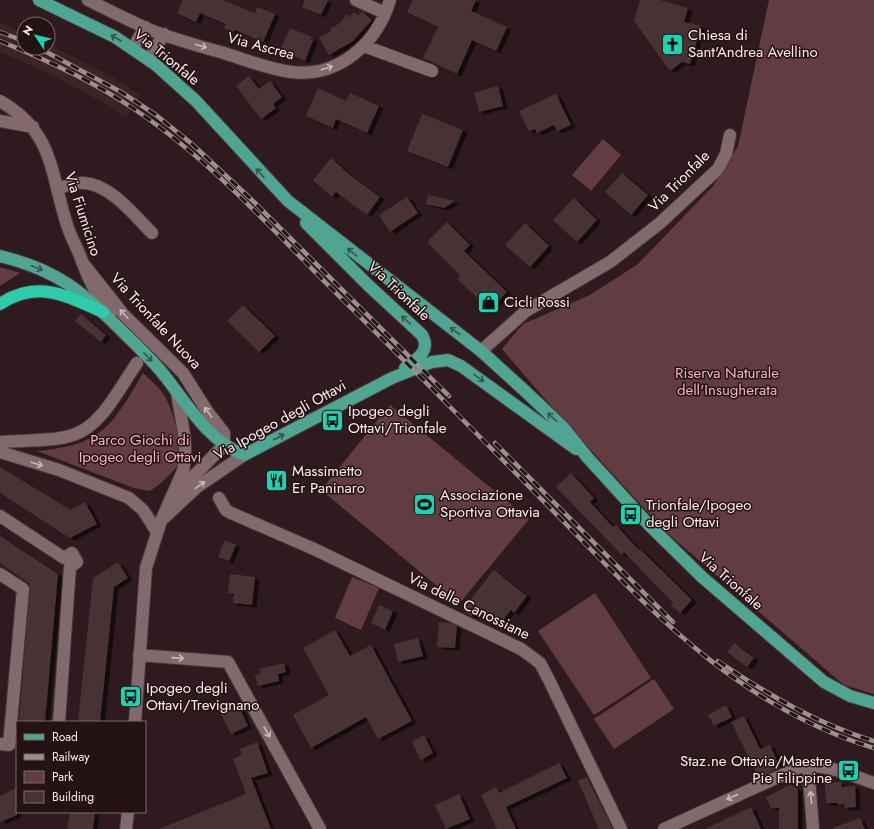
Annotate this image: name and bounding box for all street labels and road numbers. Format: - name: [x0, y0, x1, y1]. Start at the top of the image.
- street label: Via Trionfale: [129, 24, 205, 91]
- street label: Via Ascrea: [225, 27, 297, 65]
- street label: Via Trionfale: [643, 145, 715, 217]
- street label: Via Fiumicino: [59, 169, 107, 259]
- street label: Via Trionfale: [363, 256, 436, 326]
- street label: Via Trionfale Nuova: [105, 268, 207, 374]
- street label: Via Ipogeo degli Ottavi: [210, 374, 350, 466]
- street label: Via Trionfale: [694, 547, 768, 615]
- street label: Via delle Canossiane: [404, 567, 534, 645]

